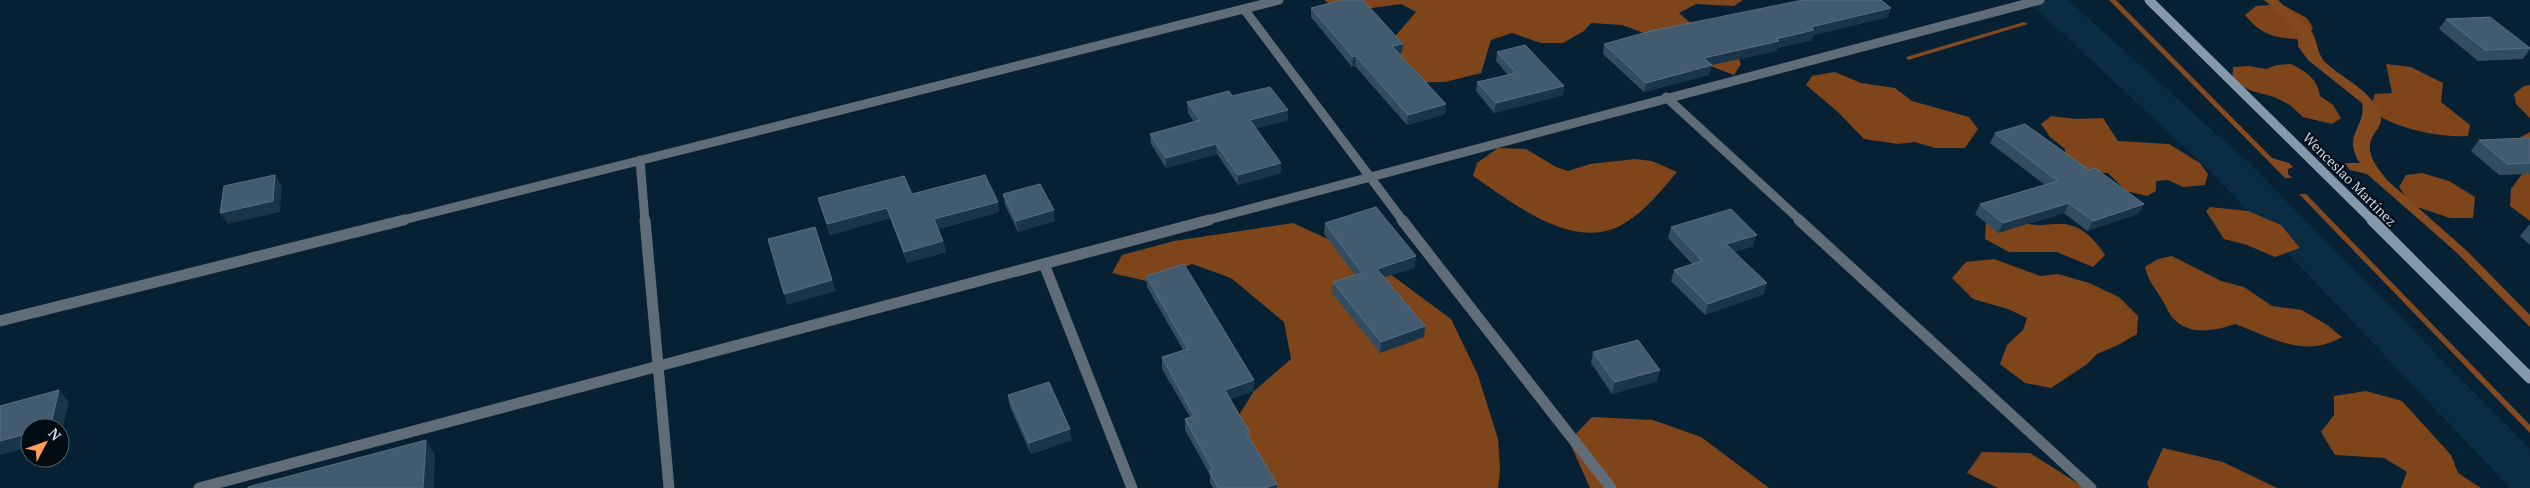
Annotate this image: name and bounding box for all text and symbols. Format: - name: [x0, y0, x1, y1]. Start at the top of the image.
- street label: Wenceslao Martínez: [2299, 128, 2401, 230]
- north arrow: [20, 418, 70, 468]
- text: N: [45, 424, 66, 445]

